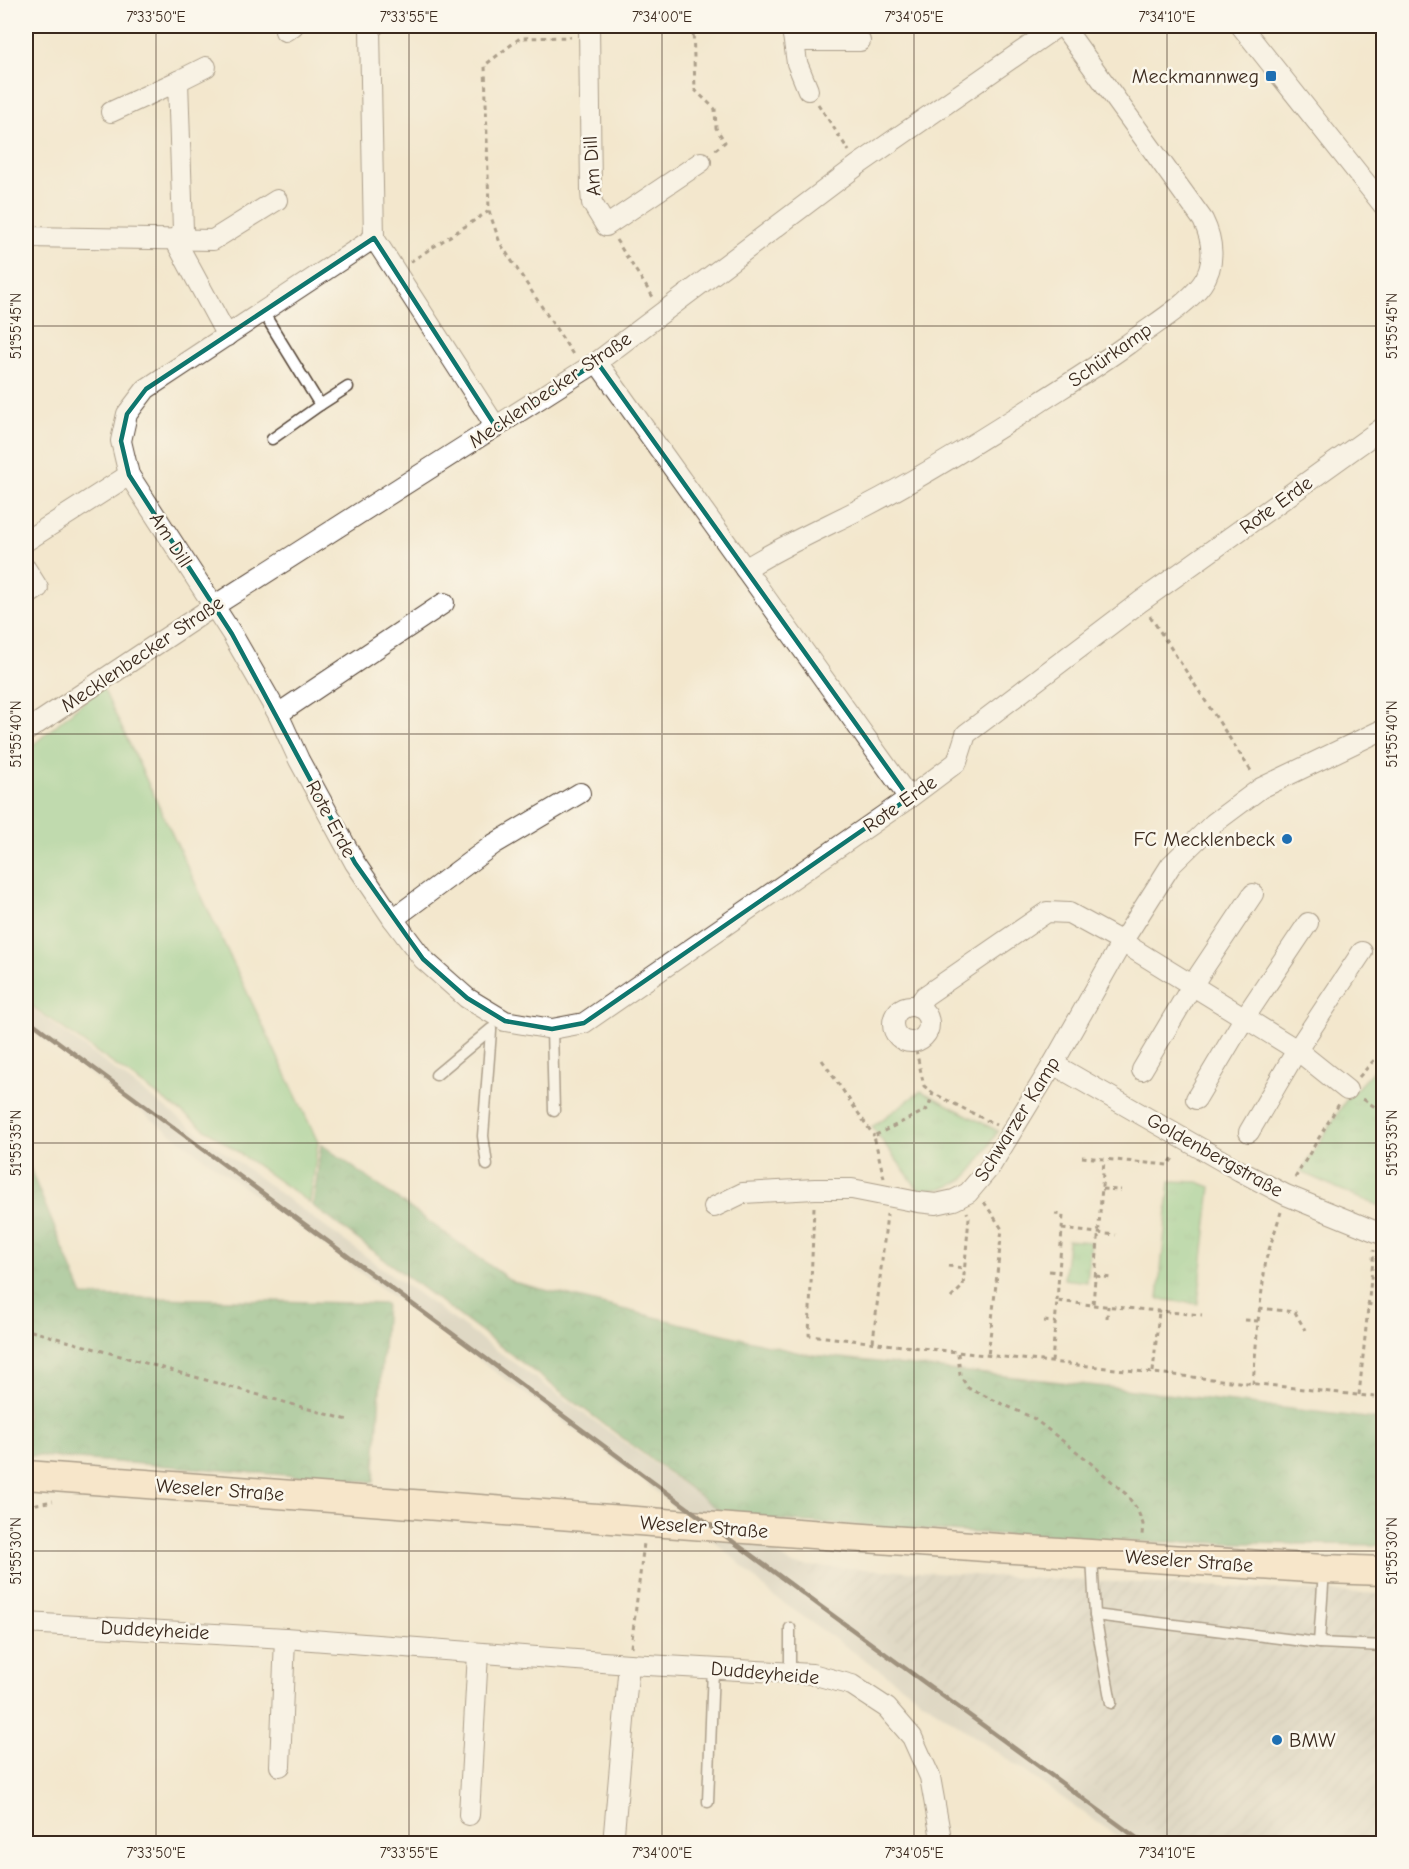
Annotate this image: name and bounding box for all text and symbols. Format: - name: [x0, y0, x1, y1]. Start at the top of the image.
- text: 7°33'50"E: [126, 8, 186, 26]
- text: 7°33'55"E: [380, 8, 438, 26]
- text: 7°34'00"E: [632, 8, 692, 26]
- text: 7°34'05"E: [884, 8, 944, 26]
- text: 7°34'10"E: [1139, 8, 1195, 26]
- place label: Meckmannweg: [1132, 65, 1259, 88]
- marker: Meckmannweg: [1264, 69, 1278, 83]
- street label: Am Dill: [578, 135, 606, 197]
- text: 51°55'45"N: [7, 293, 25, 359]
- text: 51°55'45"N: [1383, 293, 1401, 359]
- street label: Schürkamp: [1064, 318, 1156, 392]
- street label: Mecklenbecker Straße: [464, 327, 636, 453]
- street label: Rote Erde: [1235, 471, 1317, 539]
- street label: Am Dill: [145, 508, 197, 572]
- street label: Mecklenbecker Straße: [56, 591, 228, 717]
- text: 51°55'40"N: [7, 700, 25, 768]
- text: 51°55'40"N: [1383, 700, 1401, 768]
- street label: Rote Erde: [859, 771, 941, 837]
- street label: Rote Erde: [301, 777, 361, 861]
- place label: FC Mecklenbeck: [1133, 828, 1275, 851]
- marker: FC Mecklenbeck: [1280, 832, 1294, 846]
- street label: Schwarzer Kamp: [969, 1052, 1065, 1186]
- street label: Goldenbergstraße: [1143, 1108, 1287, 1202]
- text: 51°55'35"N: [7, 1110, 25, 1176]
- text: 51°55'35"N: [1383, 1110, 1401, 1176]
- street label: Weseler Straße: [155, 1474, 285, 1506]
- street label: Weseler Straße: [639, 1511, 769, 1543]
- text: 51°55'30"N: [7, 1517, 25, 1585]
- text: 51°55'30"N: [1383, 1517, 1401, 1585]
- street label: Weseler Straße: [1124, 1545, 1254, 1577]
- street label: Duddeyheide: [100, 1616, 210, 1644]
- street label: Duddeyheide: [710, 1657, 820, 1689]
- place label: BMW: [1289, 1729, 1336, 1752]
- marker: BMW: [1270, 1733, 1284, 1747]
- text: 7°33'50"E: [126, 1844, 186, 1862]
- text: 7°33'55"E: [380, 1844, 438, 1862]
- text: 7°34'00"E: [632, 1844, 692, 1862]
- text: 7°34'05"E: [884, 1844, 944, 1862]
- text: 7°34'10"E: [1139, 1844, 1195, 1862]

